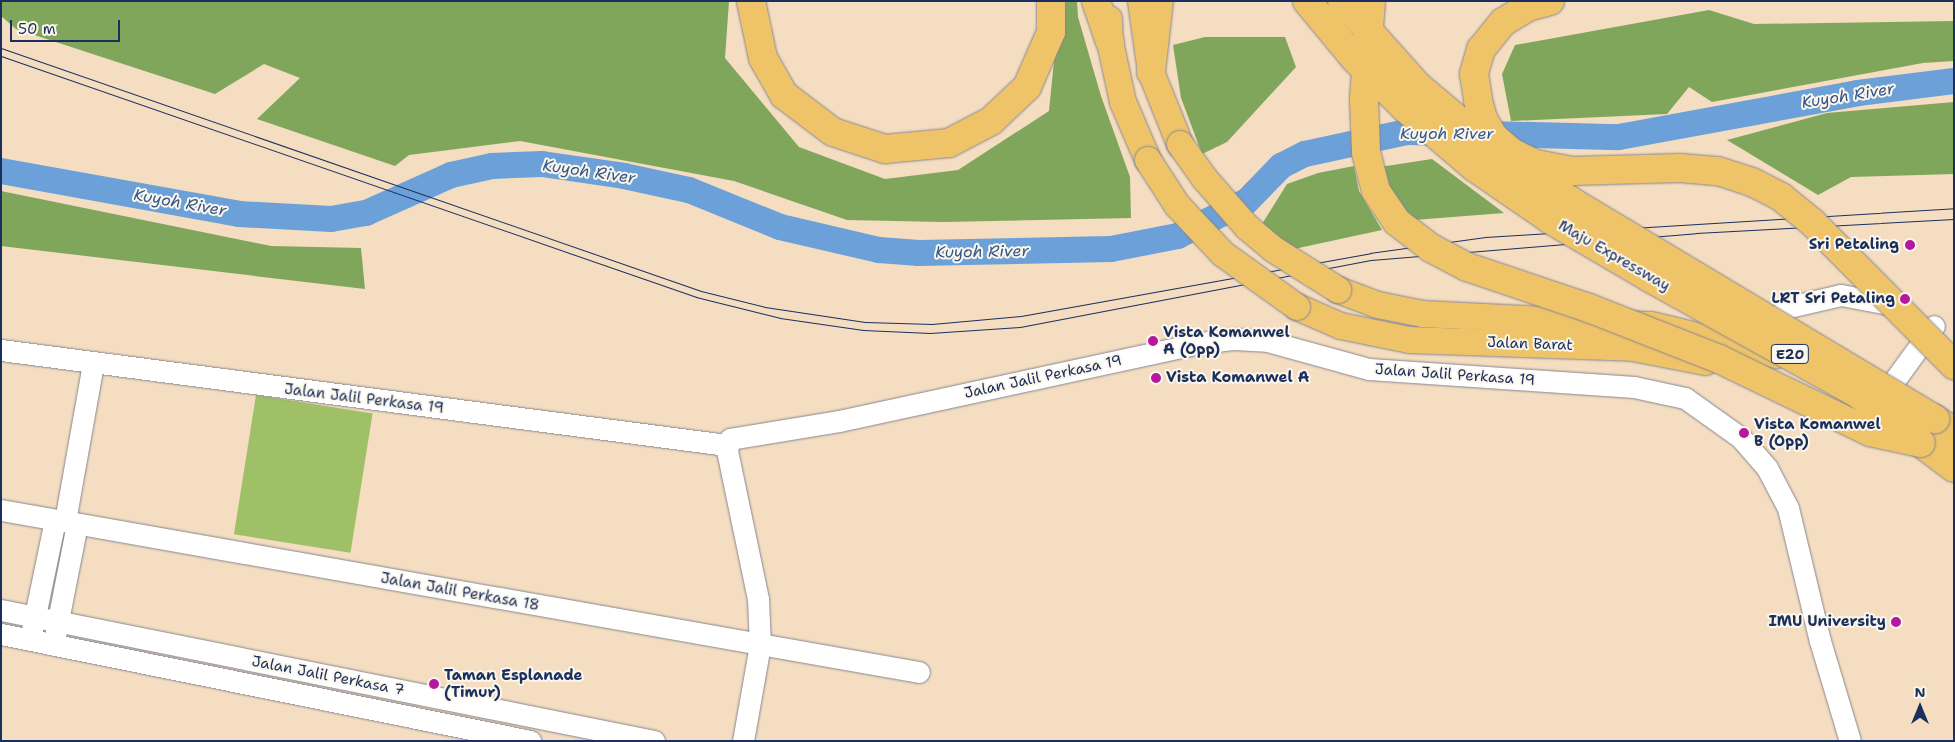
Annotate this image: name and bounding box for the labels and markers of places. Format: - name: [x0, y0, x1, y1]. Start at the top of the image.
- place label: Sri Petaling: [1809, 236, 1899, 254]
- marker: Sri Petaling: [1903, 238, 1917, 252]
- place label: LRT Sri Petaling: [1771, 290, 1895, 308]
- marker: LRT Sri Petaling: [1899, 293, 1911, 305]
- place label: Vista Komanwel A (Opp): [1163, 323, 1290, 358]
- marker: Vista Komanwel A (Opp): [1147, 335, 1159, 347]
- place label: Vista Komanwel A: [1166, 369, 1309, 387]
- marker: Vista Komanwel A: [1150, 372, 1162, 384]
- place label: Vista Komanwel B (Opp): [1754, 415, 1881, 450]
- marker: Vista Komanwel B (Opp): [1738, 427, 1750, 439]
- place label: IMU University: [1768, 613, 1886, 631]
- marker: IMU University: [1890, 616, 1902, 628]
- place label: Taman Esplanade (Timur): [444, 666, 583, 701]
- marker: Taman Esplanade (Timur): [428, 678, 440, 690]

